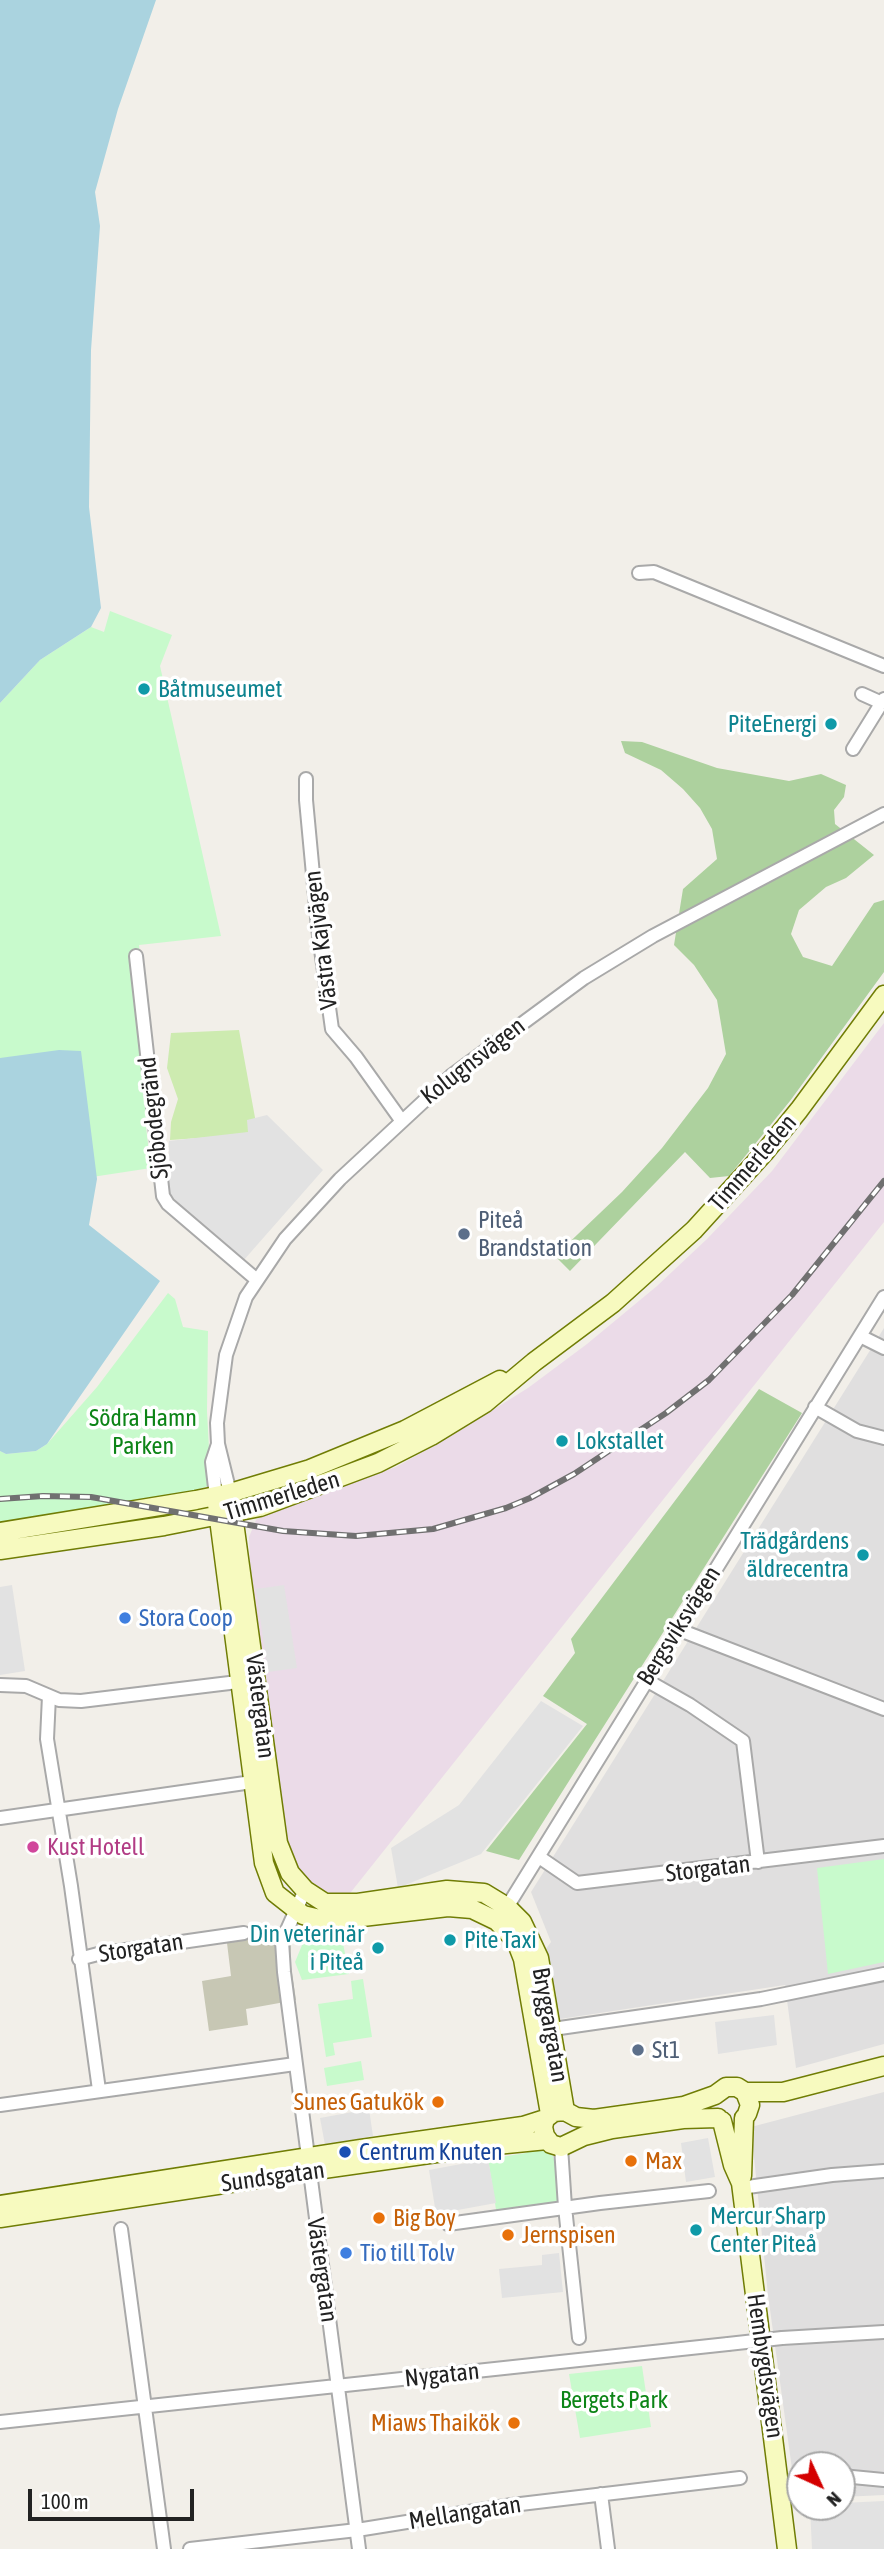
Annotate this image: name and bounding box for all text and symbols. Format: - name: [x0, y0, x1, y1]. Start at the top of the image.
- place label: Båtmuseumet: [158, 675, 282, 703]
- marker: Båtmuseumet: [136, 681, 152, 697]
- place label: PiteEnergi: [728, 710, 817, 738]
- marker: PiteEnergi: [823, 716, 839, 732]
- street label: Västra Kajvägen: [298, 869, 344, 1011]
- street label: Kolugnsvägen: [415, 1011, 531, 1111]
- street label: Sjöbodegränd: [133, 1055, 175, 1181]
- street label: Timmerleden: [703, 1109, 803, 1217]
- place label: Piteå Brandstation: [478, 1206, 592, 1262]
- marker: Piteå Brandstation: [456, 1226, 472, 1242]
- park label: Södra Hamn Parken: [89, 1404, 197, 1460]
- place label: Lokstallet: [576, 1427, 664, 1455]
- marker: Lokstallet: [554, 1433, 570, 1449]
- street label: Timmerleden: [221, 1465, 343, 1527]
- place label: Trädgårdens äldrecentra: [740, 1527, 849, 1583]
- marker: Trädgårdens äldrecentra: [855, 1547, 871, 1563]
- street label: Bergsviksvägen: [631, 1561, 727, 1691]
- place label: Stora Coop: [139, 1604, 233, 1632]
- marker: Stora Coop: [117, 1610, 133, 1626]
- street label: Västergatan: [239, 1652, 281, 1760]
- place label: Kust Hotell: [47, 1833, 144, 1861]
- marker: Kust Hotell: [25, 1839, 41, 1855]
- street label: Storgatan: [664, 1850, 752, 1888]
- place label: Din veterinär i Piteå: [250, 1920, 364, 1976]
- place label: Pite Taxi: [464, 1926, 537, 1954]
- street label: Storgatan: [97, 1927, 185, 1969]
- marker: Pite Taxi: [442, 1932, 458, 1948]
- marker: Din veterinär i Piteå: [370, 1940, 386, 1956]
- street label: Bryggargatan: [526, 1965, 574, 2085]
- place label: St1: [652, 2036, 680, 2064]
- marker: St1: [630, 2042, 646, 2058]
- place label: Sunes Gatukök: [294, 2088, 424, 2116]
- marker: Sunes Gatukök: [430, 2094, 446, 2110]
- place label: Centrum Knuten: [359, 2138, 503, 2166]
- marker: Centrum Knuten: [337, 2144, 353, 2160]
- place label: Max: [645, 2147, 682, 2175]
- marker: Max: [623, 2153, 639, 2169]
- street label: Sundsgatan: [220, 2156, 326, 2198]
- place label: Mercur Sharp Center Piteå: [710, 2202, 826, 2258]
- place label: Big Boy: [393, 2204, 456, 2232]
- marker: Big Boy: [371, 2210, 387, 2226]
- street label: Västergatan: [300, 2216, 344, 2324]
- place label: Jernspisen: [522, 2221, 616, 2249]
- marker: Mercur Sharp Center Piteå: [688, 2222, 704, 2238]
- marker: Jernspisen: [500, 2227, 516, 2243]
- place label: Tio till Tolv: [360, 2239, 455, 2267]
- marker: Tio till Tolv: [338, 2245, 354, 2261]
- street label: Hembygdsvägen: [741, 2292, 789, 2440]
- street label: Nygatan: [403, 2357, 481, 2393]
- park label: Bergets Park: [560, 2386, 668, 2414]
- place label: Miaws Thaikök: [371, 2409, 500, 2437]
- marker: Miaws Thaikök: [506, 2415, 522, 2431]
- north arrow: [786, 2451, 856, 2521]
- scale bar: [32, 2476, 198, 2520]
- text: N: [823, 2488, 846, 2511]
- text: 100 m: [41, 2489, 89, 2513]
- street label: Mellangatan: [407, 2490, 523, 2536]

